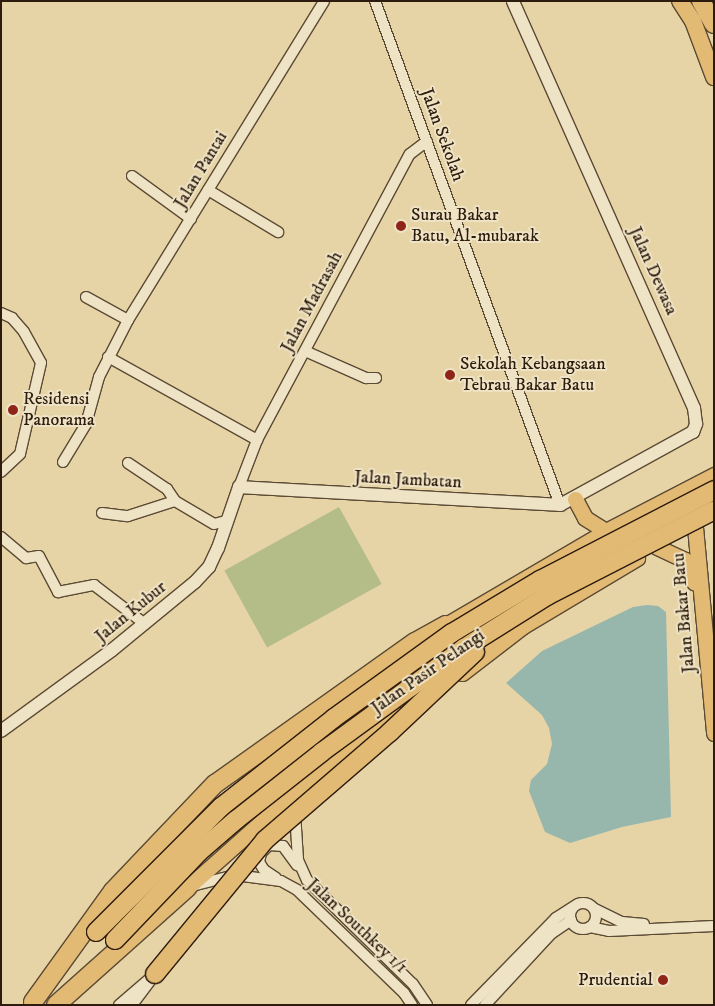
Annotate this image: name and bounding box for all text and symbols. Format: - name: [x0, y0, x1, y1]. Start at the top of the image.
- street label: Jalan Sekolah: [415, 85, 469, 185]
- street label: Jalan Pantai: [170, 127, 232, 213]
- place label: Surau Bakar Batu, Al-mubarak: [411, 205, 539, 248]
- marker: Surau Bakar Batu, Al-mubarak: [395, 220, 407, 232]
- street label: Jalan Dewasa: [624, 223, 682, 319]
- street label: Jalan Madrasah: [276, 248, 348, 356]
- place label: Sekolah Kebangsaan Tebrau Bakar Batu: [460, 354, 606, 396]
- marker: Sekolah Kebangsaan Tebrau Bakar Batu: [444, 369, 456, 381]
- place label: Residensi Panorama: [23, 389, 95, 432]
- marker: Residensi Panorama: [7, 404, 19, 416]
- street label: Jalan Jambatan: [354, 466, 462, 494]
- street label: Jalan Bakar Batu: [668, 552, 700, 674]
- street label: Jalan Kubur: [91, 577, 171, 647]
- street label: Jalan Pasir Pelangi: [367, 625, 489, 719]
- street label: Jalan Southkey 1/1: [302, 874, 412, 978]
- place label: Prudential: [578, 969, 653, 991]
- marker: Prudential: [657, 974, 669, 986]

